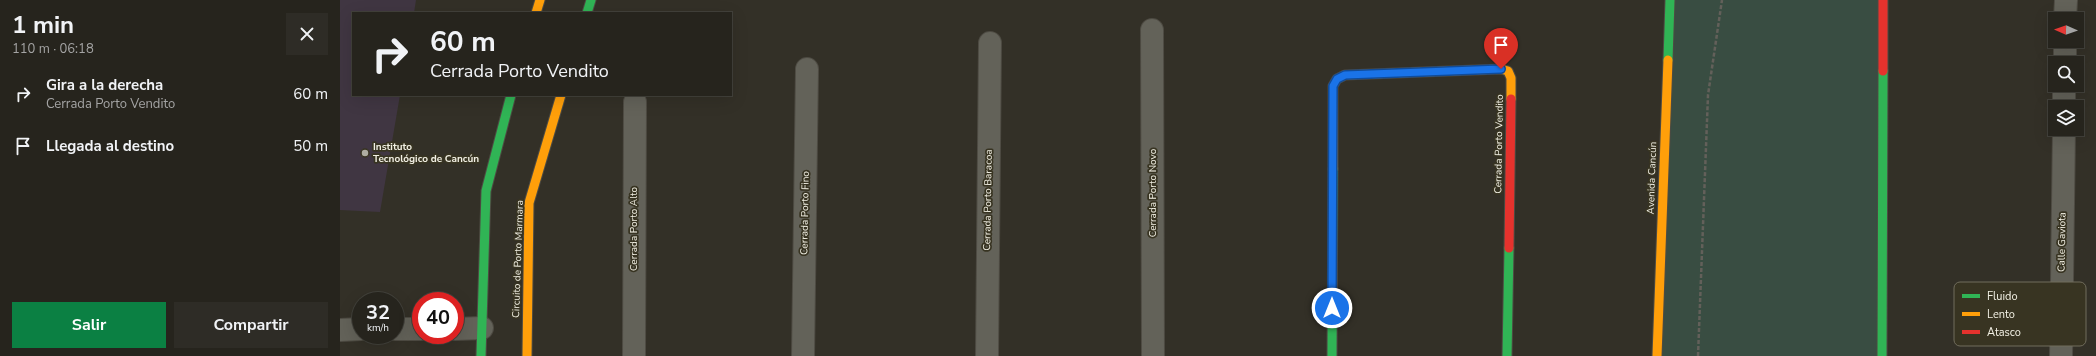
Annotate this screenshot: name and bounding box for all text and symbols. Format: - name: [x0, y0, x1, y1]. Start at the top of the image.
- text: 1 min: [12, 9, 74, 41]
- north arrow: [2048, 12, 2084, 48]
- map controls: [2048, 12, 2084, 136]
- button: close: [286, 13, 328, 55]
- text: 60 m: [430, 23, 496, 61]
- icon: right: [364, 28, 416, 80]
- pin: [1484, 28, 1518, 69]
- icon: arrive: [1490, 34, 1512, 56]
- text: 110 m · 06:18: [12, 40, 94, 58]
- button: search: [2048, 56, 2084, 92]
- text: Cerrada Porto Vendito: [430, 59, 609, 83]
- text: Gira a la derecha: [46, 75, 163, 95]
- icon: right: [12, 83, 34, 105]
- text: 60 m: [293, 84, 328, 104]
- street label: Cerrada Porto Vendito: [1491, 94, 1507, 194]
- text: Cerrada Porto Vendito: [46, 95, 175, 113]
- button: layers: [2048, 100, 2084, 136]
- icon: arrive: [12, 135, 34, 157]
- text: Llegada al destino: [46, 136, 174, 156]
- text: 50 m: [293, 136, 328, 156]
- place label: Instituto Tecnológico de Cancún: [373, 140, 479, 166]
- street label: Avenida Cancún: [1644, 141, 1660, 215]
- marker: Instituto Tecnológico de Cancún: [360, 148, 370, 158]
- street label: Cerrada Porto Novo: [1146, 148, 1160, 237]
- street label: Cerrada Porto Baracoa: [980, 149, 996, 251]
- street label: Cerrada Porto Fino: [797, 170, 813, 255]
- street label: Cerrada Porto Alto: [627, 187, 641, 271]
- street label: Circuito de Porto Marmara: [509, 200, 527, 318]
- street label: Calle Gaviota: [2054, 212, 2070, 272]
- legend: [1954, 282, 2086, 346]
- position arrow: [1311, 287, 1353, 329]
- text: Fluido: [1987, 289, 2018, 304]
- speed limit sign: 40: [412, 292, 464, 344]
- text: 32: [366, 299, 390, 326]
- button: Salir: [12, 302, 166, 348]
- button: Compartir: [174, 302, 328, 348]
- text: Lento: [1987, 307, 2015, 322]
- text: km/h: [367, 321, 389, 335]
- text: Atasco: [1987, 325, 2021, 340]

